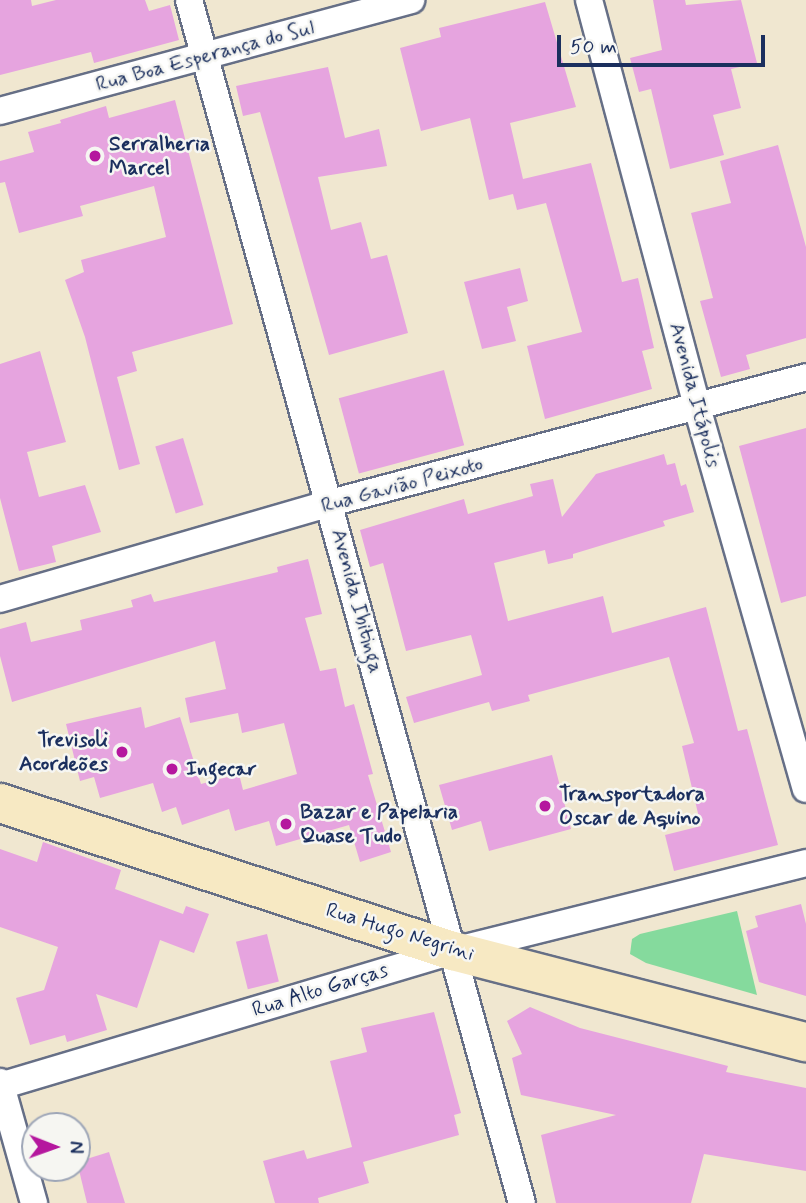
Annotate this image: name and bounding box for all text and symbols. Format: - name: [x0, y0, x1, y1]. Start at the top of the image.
- street label: Rua Boa Esperança do Sul: [94, 15, 316, 97]
- scale bar: [561, 21, 769, 65]
- text: 50 m: [570, 33, 617, 61]
- place label: Serralheria Marcel: [109, 131, 210, 181]
- marker: Serralheria Marcel: [87, 148, 103, 164]
- street label: Avenida Itápolis: [664, 320, 726, 470]
- street label: Rua Gavião Peixoto: [320, 452, 484, 518]
- street label: Avenida Ibitinga: [326, 527, 388, 675]
- place label: Trevisoli Acordeões: [19, 727, 108, 777]
- marker: Trevisoli Acordeões: [114, 744, 130, 760]
- place label: Ingecar: [186, 756, 257, 782]
- marker: Ingecar: [164, 761, 180, 777]
- place label: Transportadora Oscar de Aquino: [559, 781, 705, 831]
- marker: Transportadora Oscar de Aquino: [537, 798, 553, 814]
- place label: Bazar e Papelaria Quase Tudo: [300, 799, 459, 849]
- marker: Bazar e Papelaria Quase Tudo: [278, 816, 294, 832]
- street label: Rua Hugo Negrini: [325, 898, 475, 966]
- street label: Rua Alto Garças: [250, 958, 390, 1022]
- north arrow: [21, 1112, 91, 1182]
- text: N: [63, 1141, 88, 1154]

